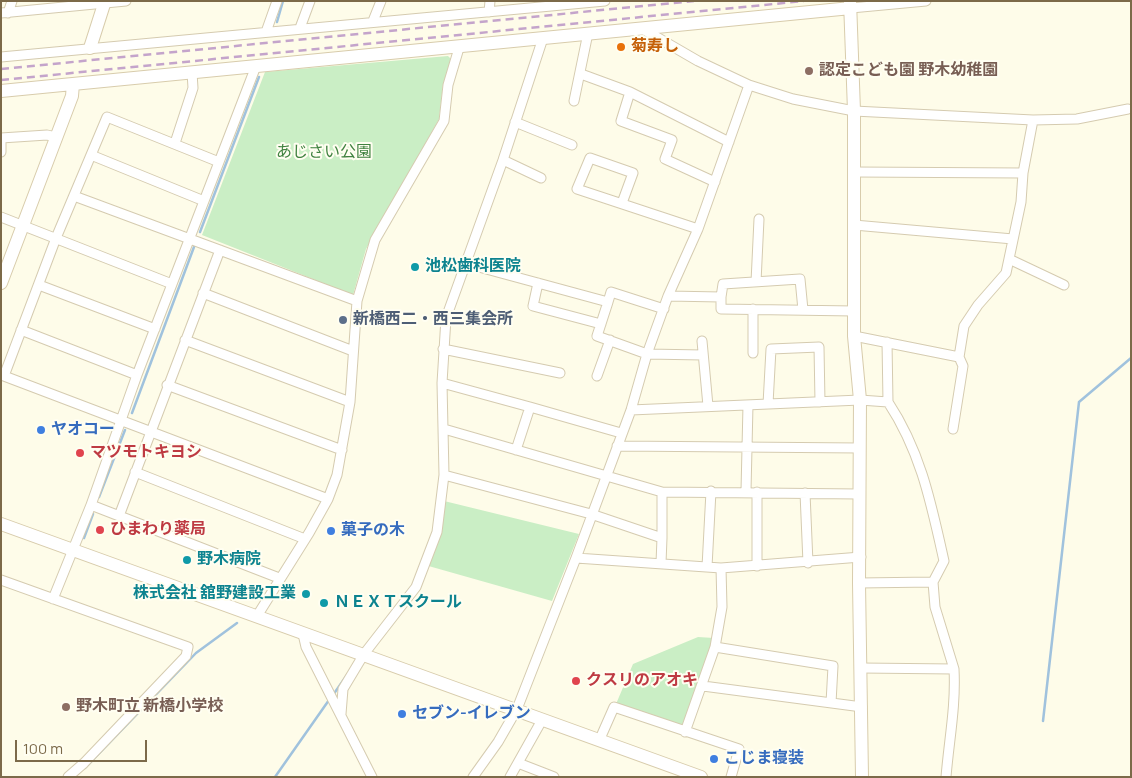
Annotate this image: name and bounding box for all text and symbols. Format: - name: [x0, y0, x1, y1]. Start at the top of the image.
- place label: 菊寿し: [631, 37, 679, 57]
- marker: 菊寿し: [615, 41, 627, 53]
- place label: 認定こども園 野木幼稚園: [819, 61, 998, 81]
- marker: 認定こども園 野木幼稚園: [803, 65, 815, 77]
- park label: あじさい公園: [276, 143, 372, 163]
- place label: 池松歯科医院: [425, 257, 521, 277]
- marker: 池松歯科医院: [409, 261, 421, 273]
- place label: 新橋西二・西三集会所: [353, 310, 513, 330]
- marker: 新橋西二・西三集会所: [337, 314, 349, 326]
- place label: ヤオコー: [51, 420, 115, 440]
- marker: ヤオコー: [35, 424, 47, 436]
- place label: マツモトキヨシ: [90, 443, 202, 463]
- marker: マツモトキヨシ: [74, 447, 86, 459]
- place label: ひまわり薬局: [110, 520, 206, 540]
- place label: 菓子の木: [341, 521, 405, 541]
- marker: ひまわり薬局: [94, 524, 106, 536]
- marker: 菓子の木: [325, 525, 337, 537]
- place label: 野木病院: [197, 550, 261, 570]
- marker: 野木病院: [181, 554, 193, 566]
- place label: 株式会社 舘野建設工業: [133, 584, 296, 604]
- marker: 株式会社 舘野建設工業: [300, 588, 312, 600]
- place label: ＮＥＸＴスクール: [334, 593, 462, 613]
- marker: ＮＥＸＴスクール: [318, 597, 330, 609]
- place label: クスリのアオキ: [586, 671, 698, 691]
- marker: クスリのアオキ: [570, 675, 582, 687]
- place label: 野木町立 新橋小学校: [76, 697, 223, 717]
- marker: 野木町立 新橋小学校: [60, 701, 72, 713]
- place label: セブン-イレブン: [412, 704, 531, 724]
- marker: セブン-イレブン: [396, 708, 408, 720]
- scale bar: [18, 730, 150, 762]
- text: 100 m: [23, 738, 63, 759]
- place label: こじま寝装: [724, 749, 804, 769]
- marker: こじま寝装: [708, 753, 720, 765]

